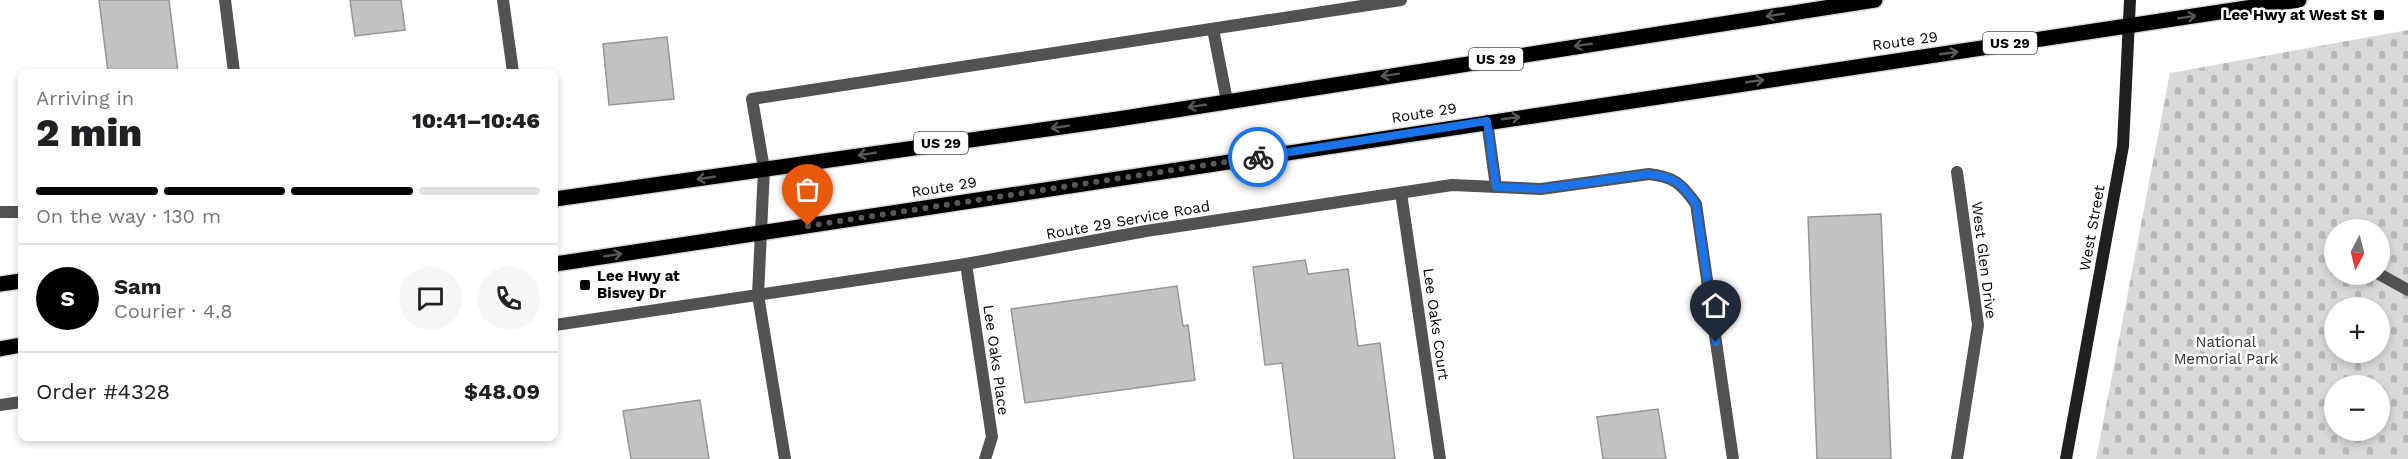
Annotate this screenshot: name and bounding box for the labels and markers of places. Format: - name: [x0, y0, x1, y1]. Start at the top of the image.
- place label: Lee Hwy at West St: [2222, 6, 2367, 24]
- marker: Lee Hwy at West St: [2372, 8, 2386, 22]
- pin: [782, 164, 833, 226]
- place label: Lee Hwy at Bisvey Dr: [597, 267, 680, 302]
- marker: Lee Hwy at Bisvey Dr: [578, 278, 592, 292]
- pin: [1690, 280, 1741, 342]

